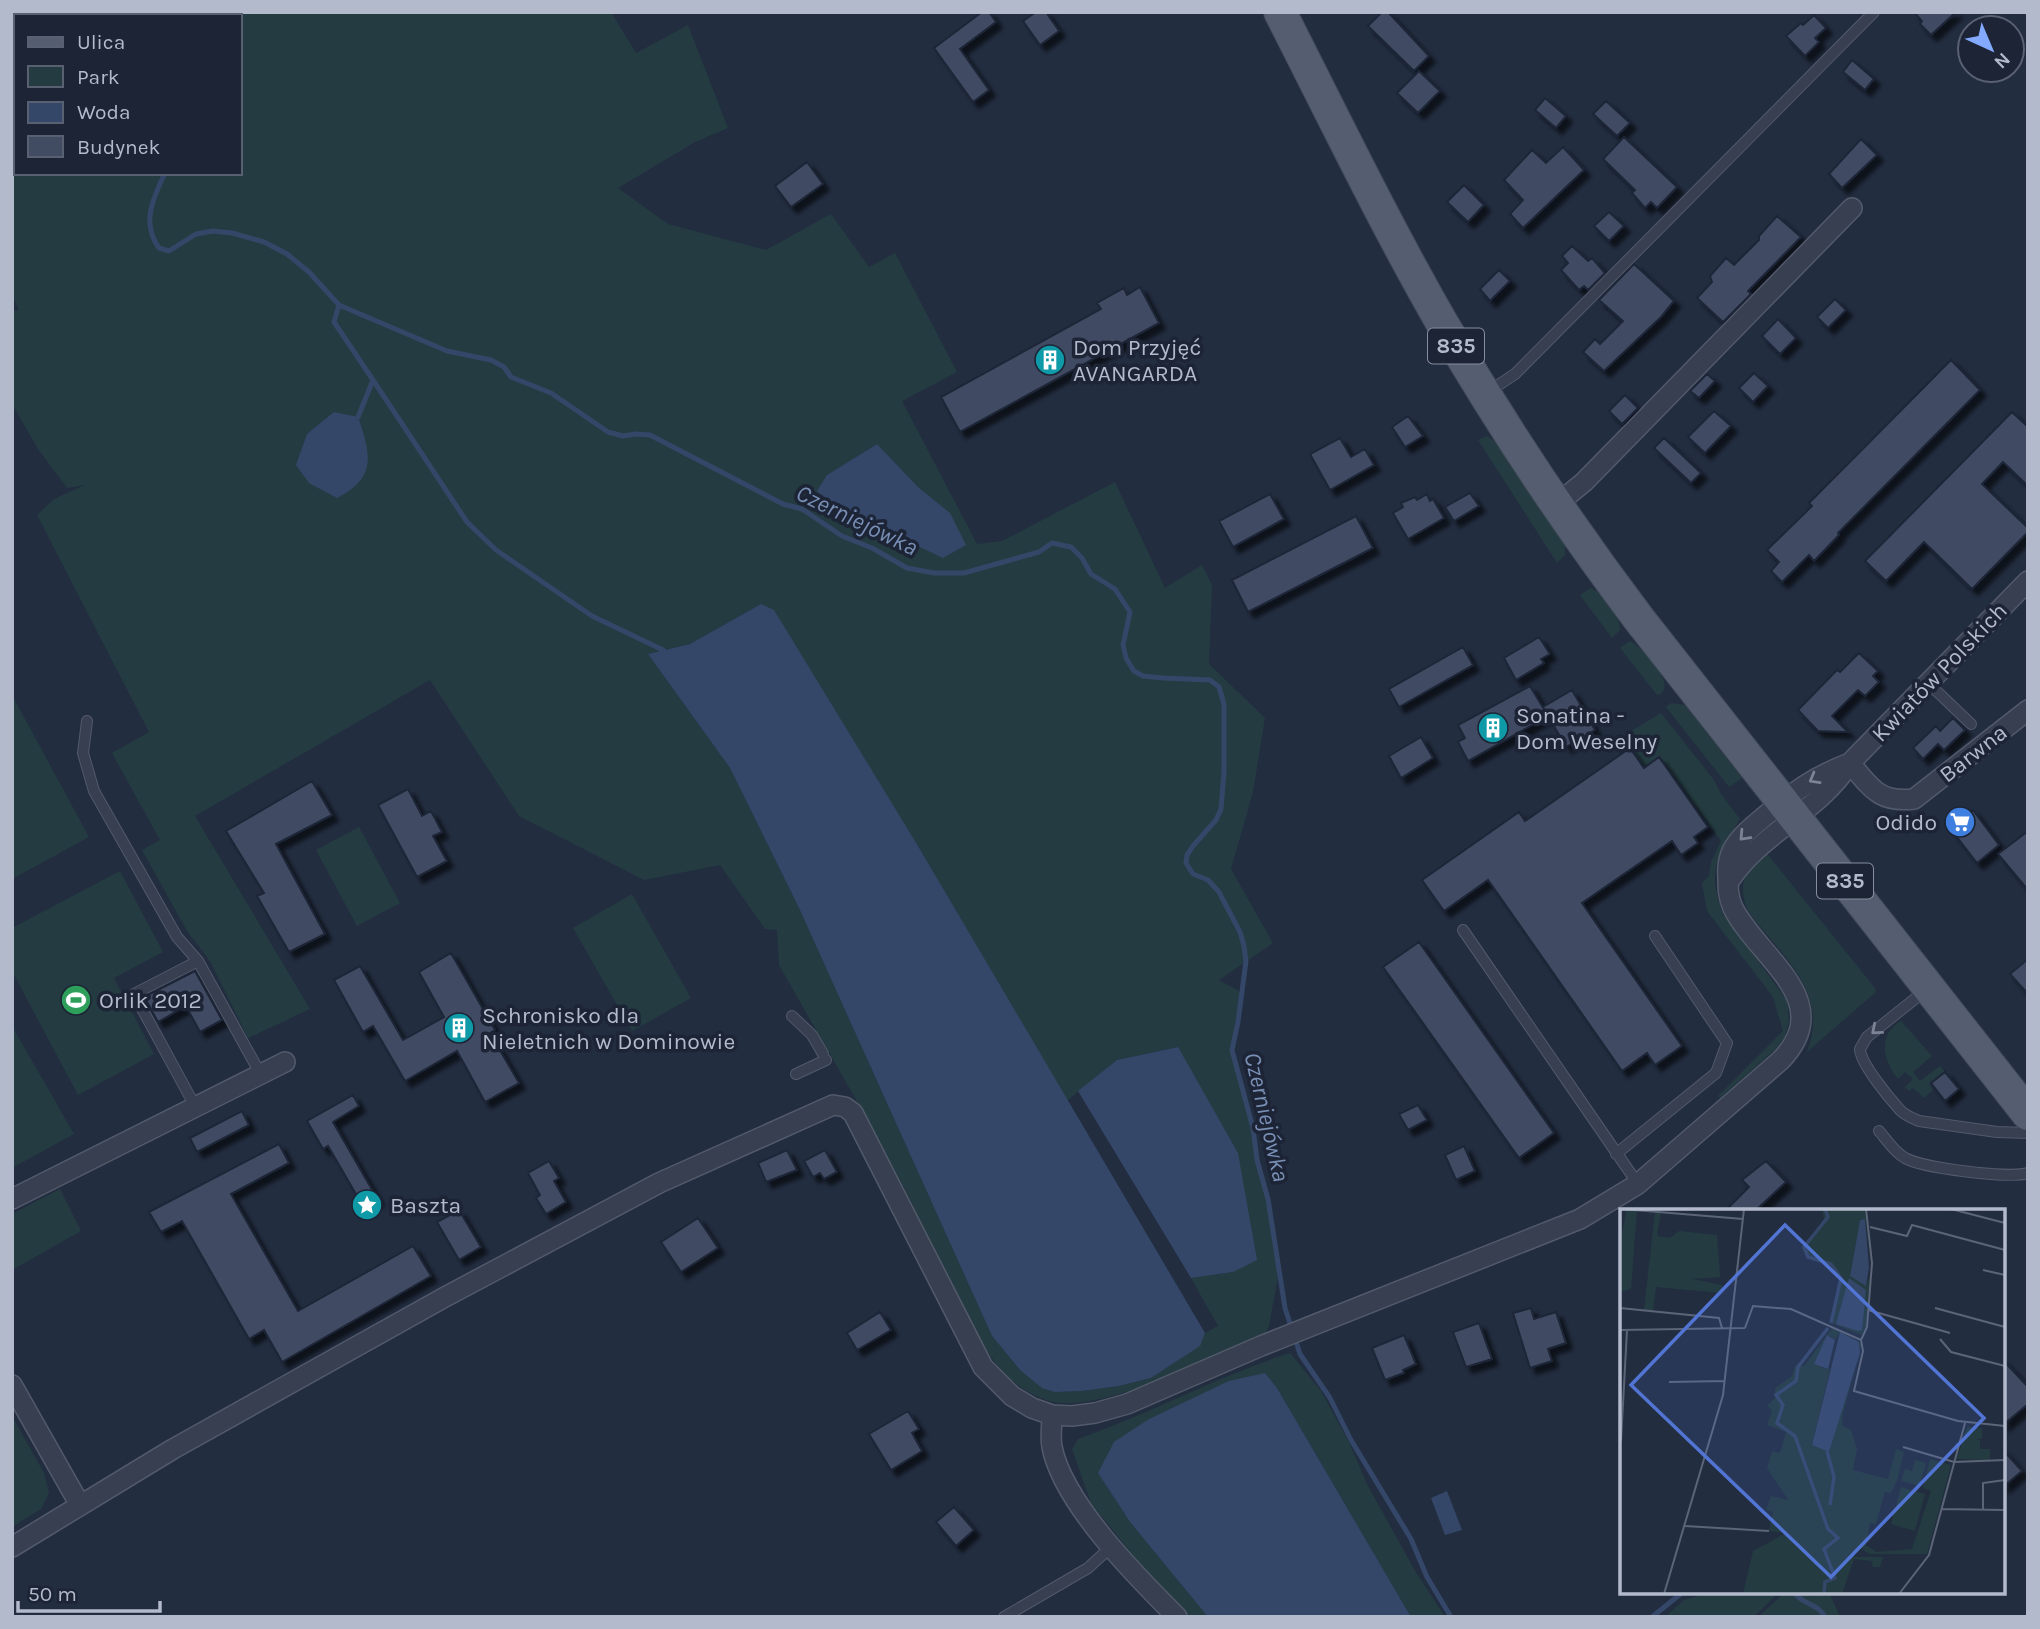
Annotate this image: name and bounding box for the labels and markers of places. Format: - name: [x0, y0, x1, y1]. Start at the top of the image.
- place label: Dom Przyjęć AVANGARDA: [1073, 334, 1201, 387]
- building icon: Dom Przyjęć AVANGARDA: [1033, 343, 1067, 377]
- place label: Sonatina - Dom Weselny: [1516, 702, 1658, 755]
- building icon: Sonatina - Dom Weselny: [1476, 711, 1510, 745]
- supermarket icon: Odido: [1943, 805, 1977, 839]
- place label: Odido: [1875, 809, 1937, 836]
- sports icon: Orlik 2012: [59, 983, 93, 1017]
- place label: Orlik 2012: [99, 987, 202, 1014]
- place label: Schronisko dla Nieletnich w Dominowie: [482, 1002, 735, 1055]
- building icon: Schronisko dla Nieletnich w Dominowie: [442, 1011, 476, 1045]
- place icon: Baszta: [350, 1188, 384, 1222]
- place label: Baszta: [390, 1192, 461, 1219]

